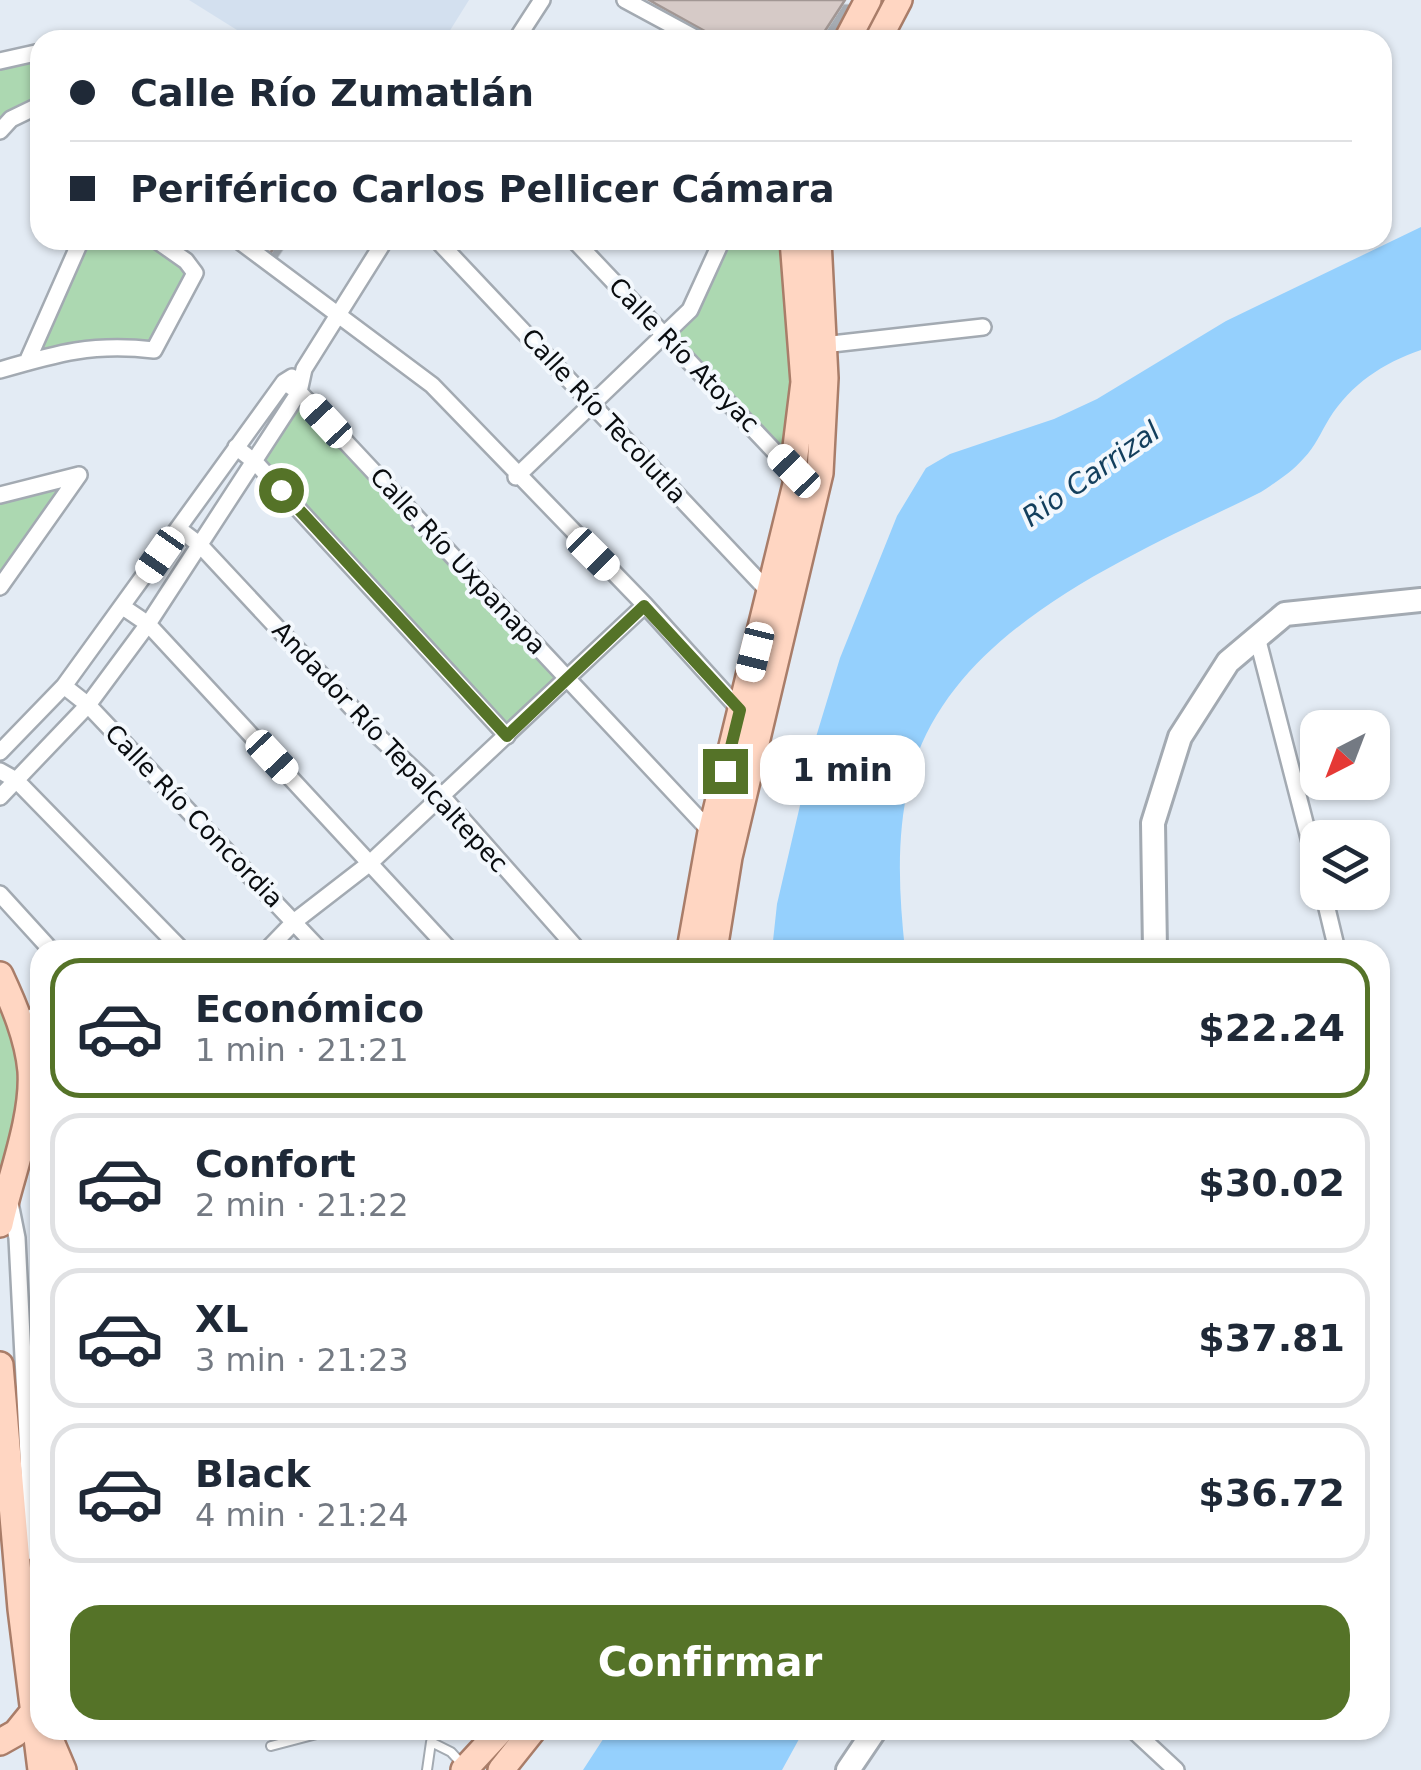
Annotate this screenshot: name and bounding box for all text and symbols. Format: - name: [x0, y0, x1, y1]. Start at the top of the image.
- text: Calle Río Zumatlán: [130, 71, 534, 115]
- text: Periférico Carlos Pellicer Cámara: [130, 167, 835, 211]
- street label: Calle Río Atoyac: [603, 272, 765, 438]
- street label: Calle Río Tecolutla: [516, 323, 692, 509]
- car: [295, 389, 357, 453]
- water label: Rio Carrizal: [1016, 414, 1166, 534]
- car: [762, 439, 826, 503]
- street label: Calle Río Uxpanapa: [364, 462, 552, 660]
- route start: [259, 468, 304, 513]
- car: [131, 522, 189, 588]
- car: [561, 522, 625, 586]
- street label: Andador Río Tepalcaltepec: [266, 616, 514, 878]
- car: [733, 619, 777, 685]
- north arrow: [1300, 710, 1390, 800]
- map controls: [1300, 710, 1390, 910]
- street label: Calle Río Concordia: [99, 718, 289, 914]
- car: [241, 725, 303, 789]
- callout: 1 min: [760, 736, 925, 806]
- route end: [703, 749, 748, 794]
- text: 1 min: [792, 751, 893, 789]
- button: layers: [1300, 820, 1390, 910]
- icon: car: [75, 983, 165, 1073]
- text: Económico: [195, 987, 424, 1031]
- text: $22.24: [1198, 1006, 1345, 1050]
- text: 1 min · 21:21: [195, 1031, 409, 1069]
- icon: car: [75, 1138, 165, 1228]
- text: Confort: [195, 1142, 356, 1186]
- text: $30.02: [1198, 1161, 1345, 1205]
- text: 2 min · 21:22: [195, 1186, 409, 1224]
- icon: car: [75, 1293, 165, 1383]
- text: XL: [195, 1297, 249, 1341]
- text: $37.81: [1198, 1316, 1345, 1360]
- text: 3 min · 21:23: [195, 1341, 409, 1379]
- icon: car: [75, 1448, 165, 1538]
- text: Black: [195, 1452, 310, 1496]
- text: $36.72: [1198, 1471, 1345, 1515]
- text: 4 min · 21:24: [195, 1496, 409, 1534]
- button: Confirmar: [70, 1605, 1350, 1720]

